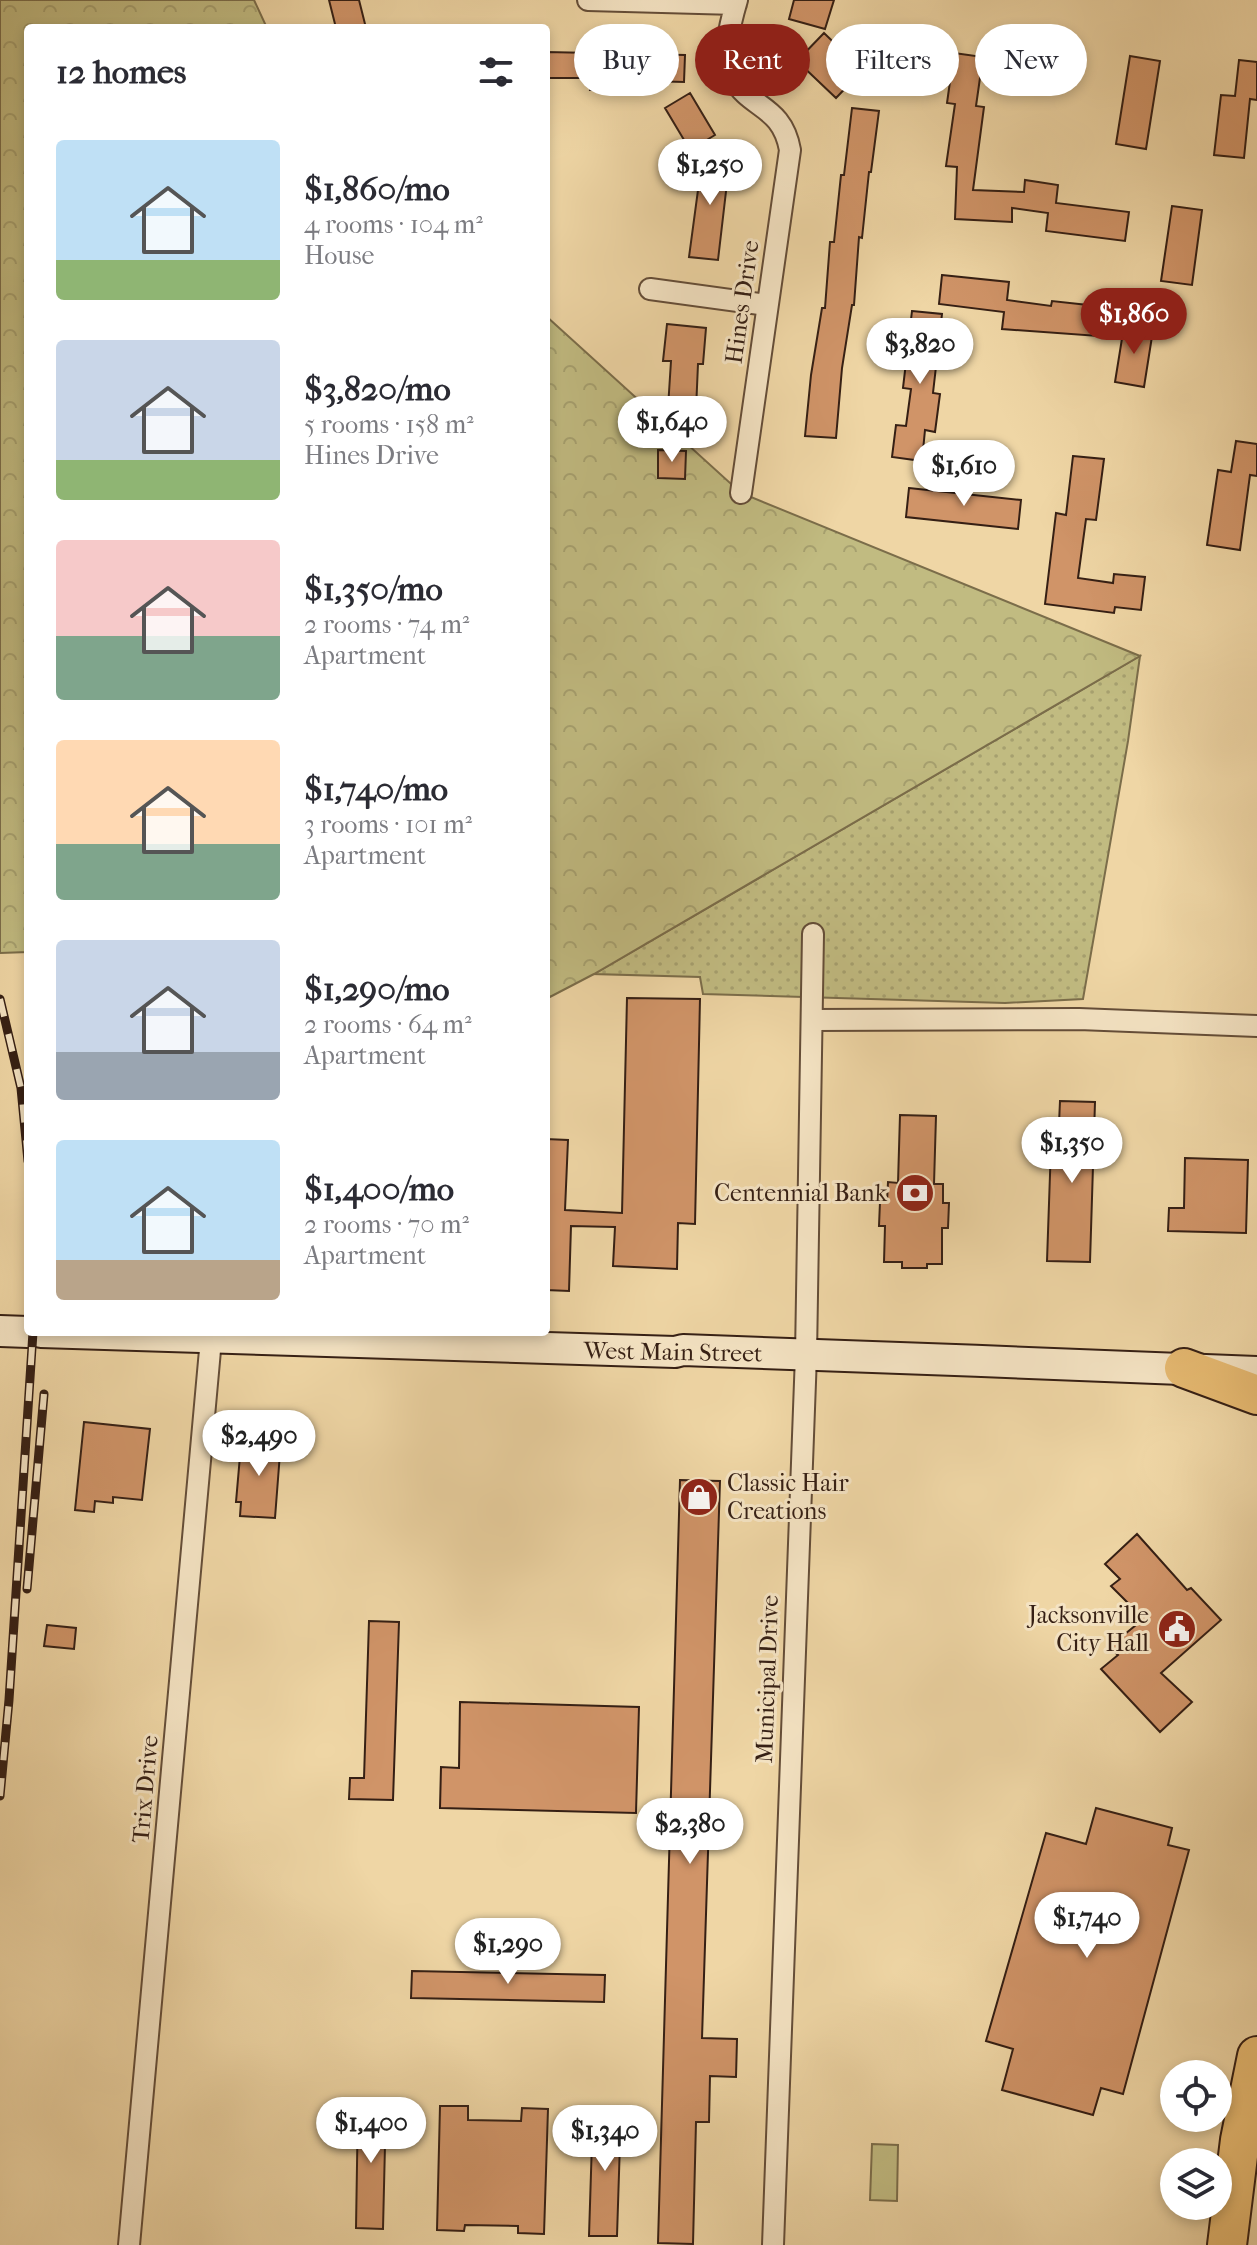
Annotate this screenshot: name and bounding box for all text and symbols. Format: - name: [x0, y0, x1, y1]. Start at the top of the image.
- chip: Buy: [574, 24, 679, 96]
- chip: Rent: [695, 24, 810, 96]
- chip: Filters: [826, 24, 959, 96]
- chip: New: [975, 24, 1087, 96]
- icon: filters: [474, 50, 518, 94]
- text: 12 homes: [56, 52, 186, 92]
- pin: $1,250: [645, 139, 775, 207]
- text: $1,250: [676, 149, 744, 180]
- text: $1,860/mo: [304, 169, 450, 209]
- icon: home: [120, 172, 216, 268]
- text: 4 rooms · 104 m²: [304, 209, 483, 240]
- street label: Hines Drive: [719, 238, 765, 366]
- text: House: [304, 240, 374, 271]
- pin: $1,860: [1069, 288, 1199, 356]
- text: $1,860: [1099, 298, 1169, 329]
- pin: $3,820: [855, 318, 985, 386]
- text: $3,820: [884, 328, 956, 359]
- text: $3,820/mo: [304, 369, 451, 409]
- icon: home: [120, 372, 216, 468]
- pin: $1,640: [607, 396, 737, 464]
- text: $1,640: [636, 406, 708, 437]
- text: 5 rooms · 158 m²: [304, 409, 474, 440]
- text: Hines Drive: [304, 440, 439, 471]
- pin: $1,610: [899, 440, 1029, 508]
- text: $1,610: [931, 450, 997, 481]
- text: $1,350/mo: [304, 569, 443, 609]
- icon: home: [120, 572, 216, 668]
- text: 2 rooms · 74 m²: [304, 609, 469, 640]
- text: Apartment: [304, 640, 426, 671]
- text: $1,740/mo: [304, 769, 448, 809]
- icon: home: [120, 772, 216, 868]
- text: 3 rooms · 101 m²: [304, 809, 472, 840]
- text: Apartment: [304, 840, 426, 871]
- text: $1,290/mo: [304, 969, 450, 1009]
- icon: home: [120, 972, 216, 1068]
- text: 2 rooms · 64 m²: [304, 1009, 472, 1040]
- text: Apartment: [304, 1040, 426, 1071]
- pin: $1,350: [1007, 1117, 1137, 1185]
- text: $1,350: [1040, 1127, 1105, 1158]
- text: $1,400/mo: [304, 1169, 454, 1209]
- icon: home: [120, 1172, 216, 1268]
- bank icon: Centennial Bank: [894, 1172, 936, 1214]
- place label: Centennial Bank: [714, 1179, 888, 1207]
- text: 2 rooms · 70 m²: [304, 1209, 469, 1240]
- text: Apartment: [304, 1240, 426, 1271]
- street label: West Main Street: [582, 1336, 763, 1368]
- pin: $2,490: [194, 1410, 324, 1478]
- text: $2,490: [220, 1420, 298, 1451]
- place label: Classic Hair Creations: [727, 1469, 849, 1525]
- shop icon: Classic Hair Creations: [678, 1476, 720, 1518]
- street label: Municipal Drive: [750, 1594, 784, 1764]
- place label: Jacksonville City Hall: [1026, 1601, 1149, 1657]
- public building icon: Jacksonville City Hall: [1156, 1608, 1198, 1650]
- street label: Trix Drive: [126, 1734, 164, 1844]
- pin: $2,380: [625, 1798, 755, 1866]
- text: $2,380: [655, 1808, 726, 1839]
- pin: $1,740: [1022, 1892, 1152, 1960]
- text: $1,740: [1052, 1902, 1122, 1933]
- pin: $1,290: [443, 1918, 573, 1986]
- text: $1,290: [473, 1928, 543, 1959]
- map controls: [1160, 2060, 1232, 2220]
- button: locate: [1160, 2060, 1232, 2132]
- pin: $1,400: [306, 2097, 436, 2165]
- pin: $1,340: [540, 2105, 670, 2173]
- text: $1,400: [334, 2107, 408, 2138]
- text: $1,340: [570, 2115, 640, 2146]
- button: layers: [1160, 2148, 1232, 2220]

